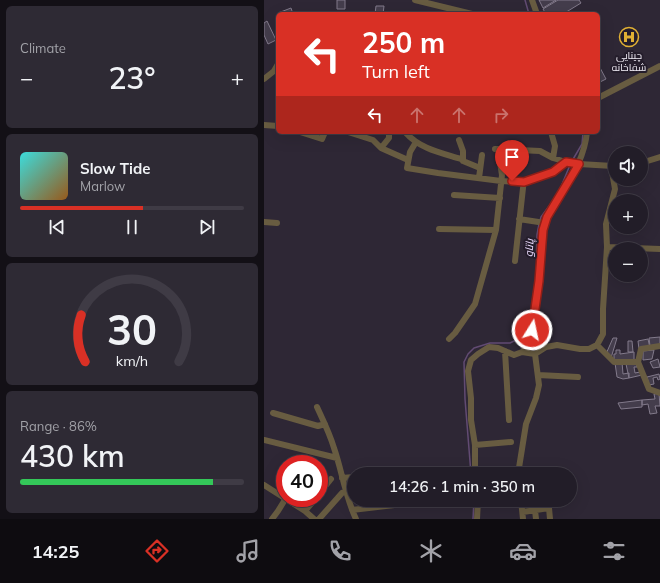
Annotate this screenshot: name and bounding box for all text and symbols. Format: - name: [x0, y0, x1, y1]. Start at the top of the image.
- text: 250 m: [362, 25, 445, 60]
- hospital icon: چينايي شفاخانه: [618, 26, 640, 48]
- icon: left: [296, 28, 348, 80]
- text: Climate: [20, 40, 66, 56]
- place label: چينايي شفاخانه: [612, 49, 646, 74]
- text: 23°: [108, 59, 156, 97]
- text: Turn left: [362, 60, 430, 83]
- text: −: [20, 64, 33, 92]
- text: +: [231, 64, 244, 92]
- icon: left: [364, 104, 386, 126]
- icon: ahead: [406, 104, 428, 126]
- icon: ahead: [448, 104, 470, 126]
- icon: right: [490, 104, 512, 126]
- pin: [495, 140, 529, 181]
- icon: arrive: [501, 146, 523, 168]
- map controls: [608, 146, 648, 282]
- button: sound: [608, 146, 648, 186]
- text: Slow Tide: [80, 159, 150, 178]
- text: Marlow: [80, 178, 125, 194]
- button: +: [608, 194, 648, 234]
- icon: previous: [46, 216, 68, 238]
- icon: pause: [121, 216, 143, 238]
- icon: next: [196, 216, 218, 238]
- water label: پاتاو: [522, 237, 538, 258]
- button: −: [608, 242, 648, 282]
- text: 30: [107, 302, 157, 354]
- position arrow: [511, 309, 553, 351]
- text: km/h: [116, 351, 148, 369]
- text: Range · 86%: [20, 418, 97, 434]
- text: 430 km: [20, 437, 125, 475]
- speed limit sign: 40: [276, 455, 328, 507]
- text: 14:26 · 1 min · 350 m: [389, 477, 535, 496]
- icon: directions: [143, 537, 171, 565]
- icon: music: [234, 537, 262, 565]
- icon: phone: [326, 537, 354, 565]
- icon: climate: [417, 537, 445, 565]
- icon: car: [509, 537, 537, 565]
- icon: filters: [600, 537, 628, 565]
- text: 14:25: [32, 540, 79, 563]

